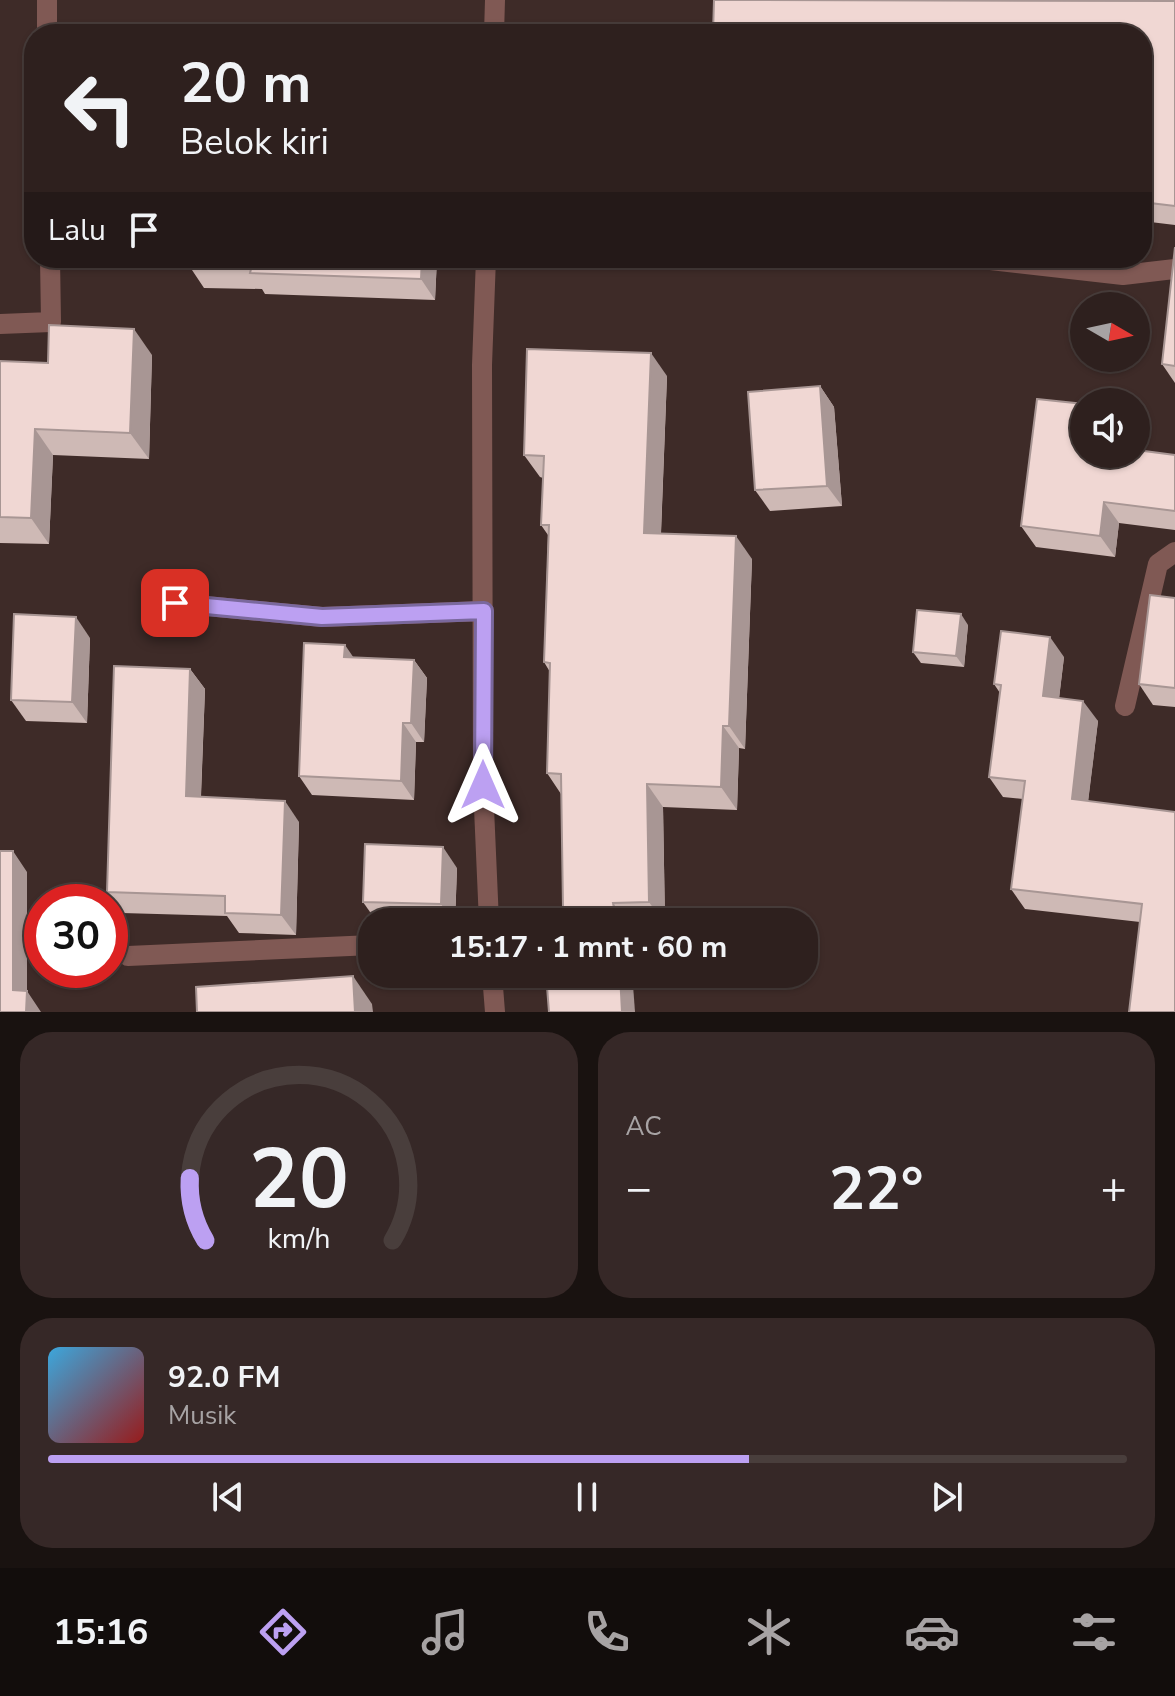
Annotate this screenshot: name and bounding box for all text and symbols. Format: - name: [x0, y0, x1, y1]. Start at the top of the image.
- text: 20 m: [180, 45, 311, 122]
- icon: left: [48, 56, 152, 160]
- text: Belok kiri: [180, 118, 329, 167]
- icon: arrive: [122, 208, 166, 252]
- text: Lalu: [48, 210, 106, 251]
- north arrow: [1070, 292, 1150, 372]
- map controls: [1070, 292, 1150, 468]
- button: sound: [1070, 388, 1150, 468]
- pin: [141, 569, 209, 637]
- icon: arrive: [153, 581, 197, 625]
- position arrow: [441, 743, 525, 827]
- speed limit sign: 30: [24, 884, 128, 988]
- text: 15:17 · 1 mnt · 60 m: [449, 927, 727, 968]
- text: AC: [626, 1109, 662, 1144]
- text: 20: [249, 1123, 349, 1236]
- text: 22°: [829, 1148, 924, 1230]
- text: −: [626, 1159, 652, 1219]
- text: +: [1101, 1159, 1127, 1219]
- text: km/h: [267, 1219, 330, 1258]
- text: 92.0 FM: [168, 1357, 280, 1398]
- text: Musik: [168, 1398, 236, 1433]
- icon: previous: [206, 1475, 250, 1519]
- icon: pause: [565, 1475, 609, 1519]
- icon: next: [925, 1475, 969, 1519]
- icon: directions: [255, 1604, 311, 1660]
- icon: music: [417, 1604, 473, 1660]
- icon: phone: [579, 1604, 635, 1660]
- icon: climate: [741, 1604, 797, 1660]
- icon: car: [904, 1604, 960, 1660]
- icon: filters: [1066, 1604, 1122, 1660]
- text: 15:16: [53, 1608, 148, 1657]

